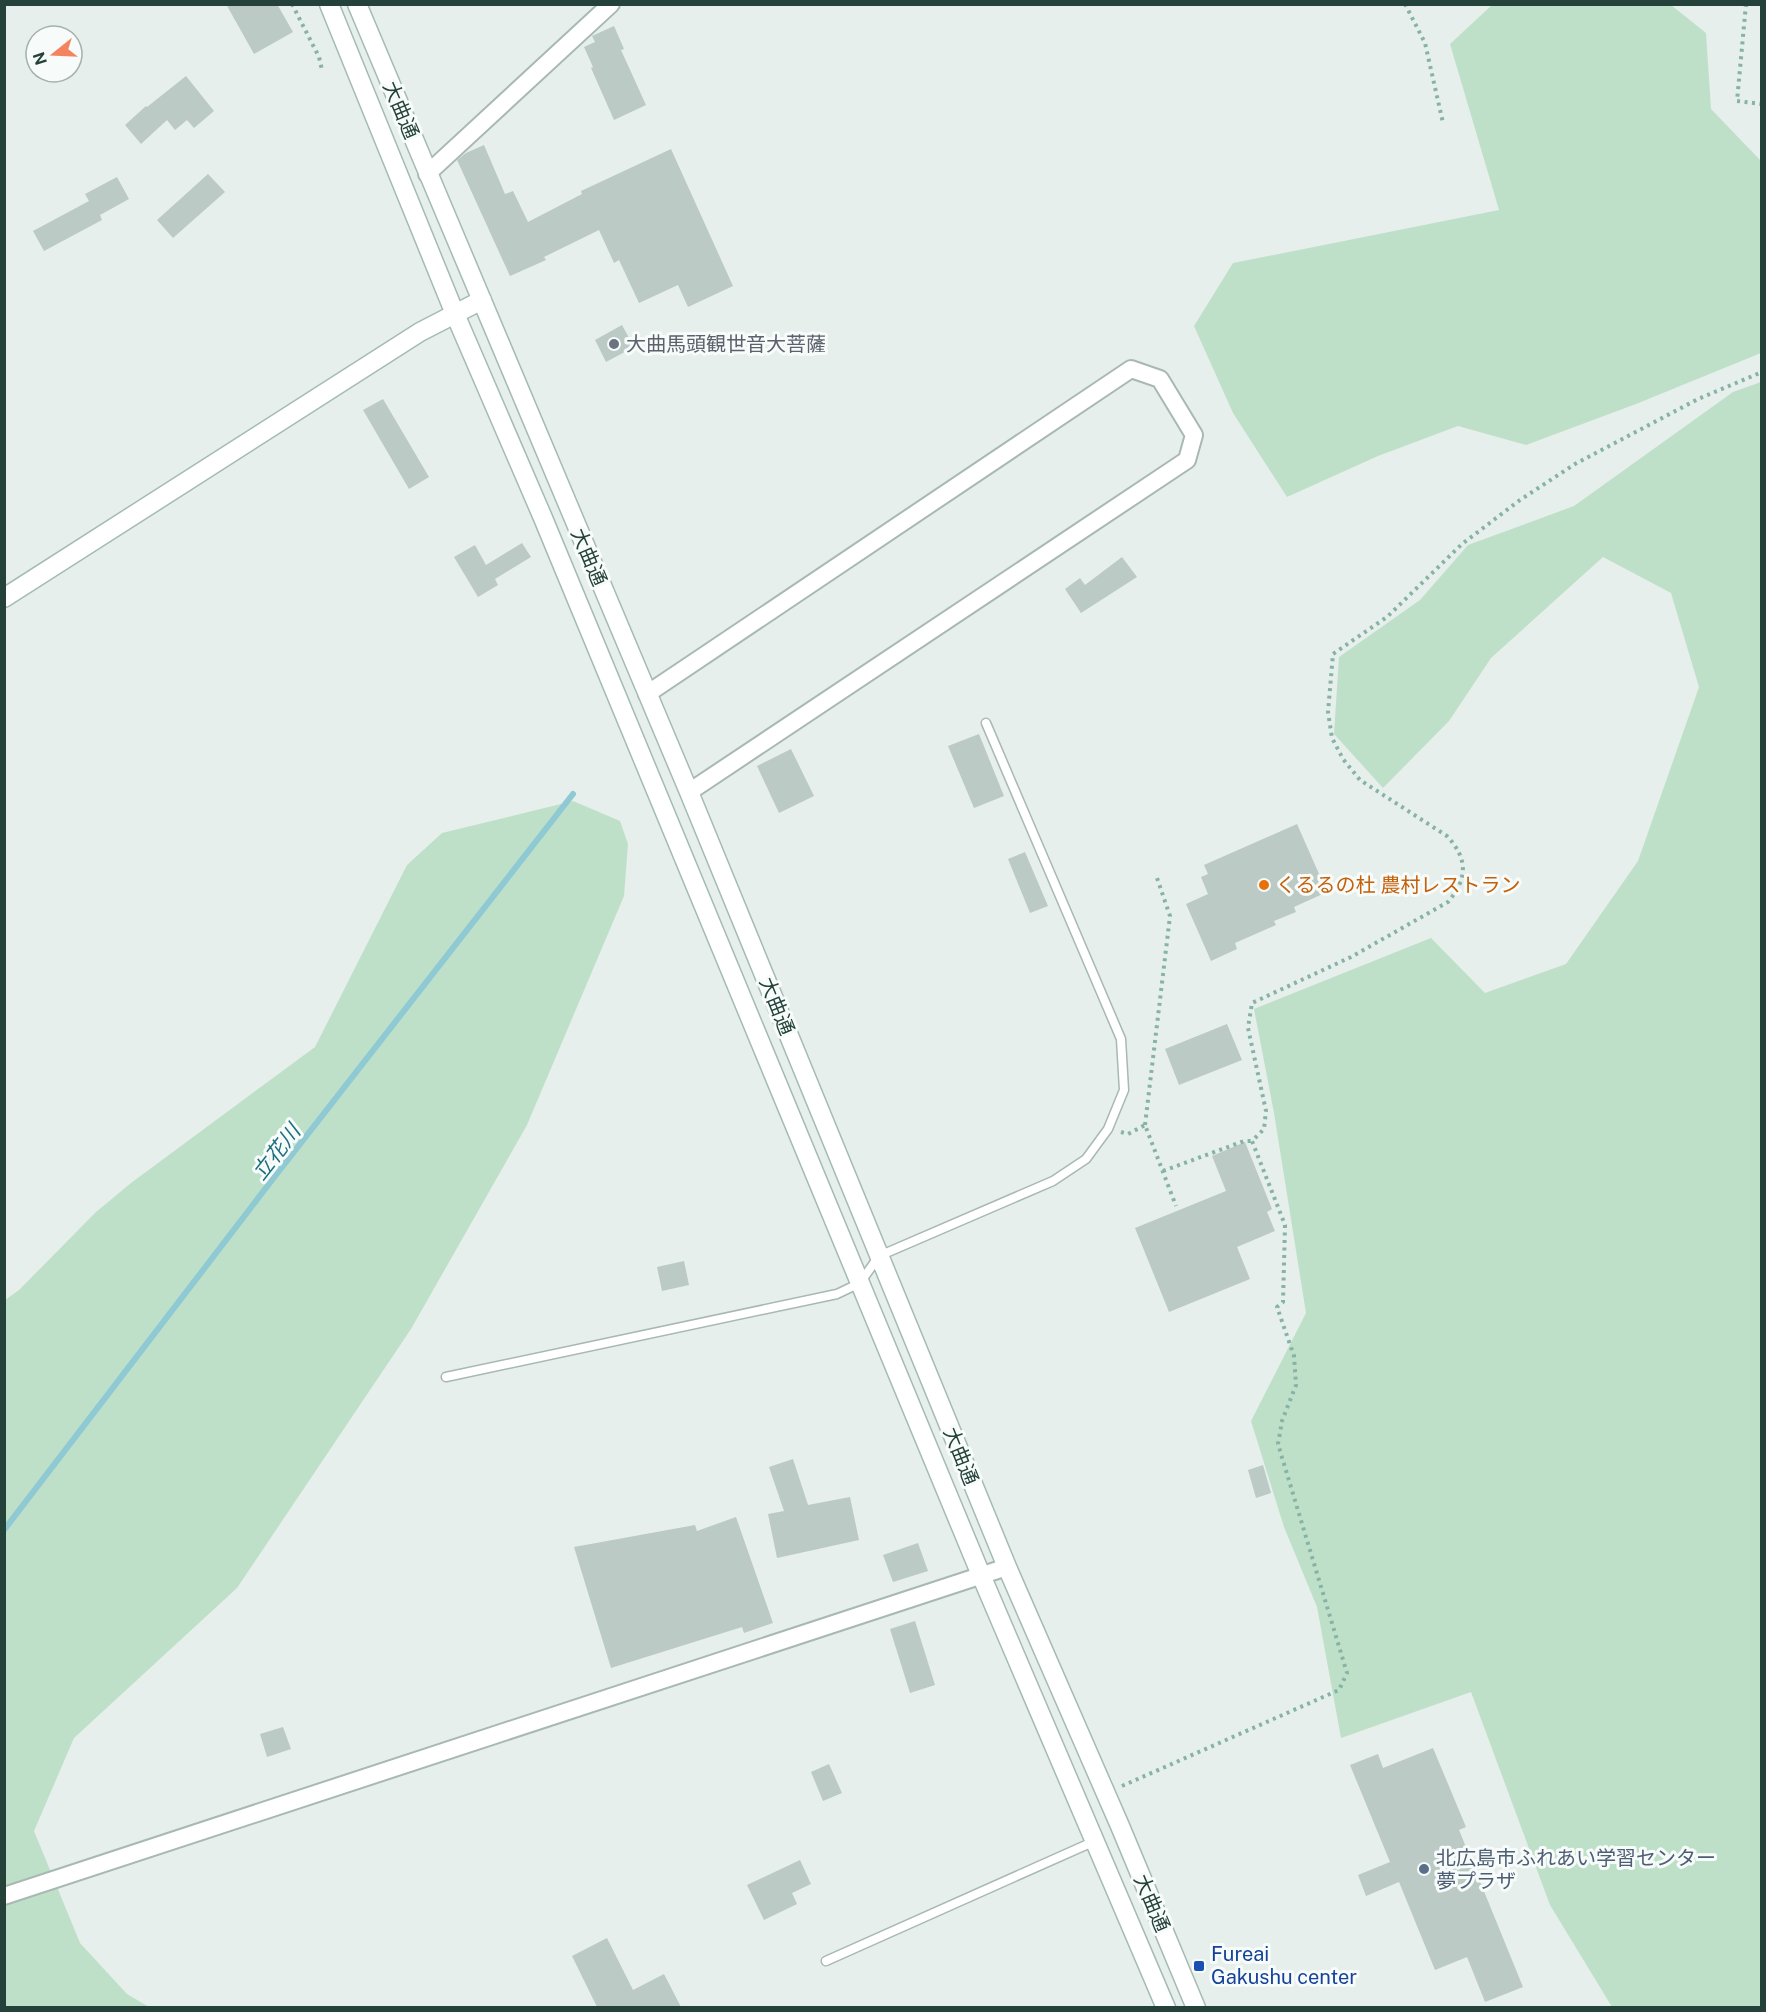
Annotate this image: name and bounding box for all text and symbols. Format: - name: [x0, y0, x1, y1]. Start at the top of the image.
- north arrow: [24, 24, 84, 84]
- text: N: [29, 50, 51, 67]
- street label: 大曲通: [378, 78, 424, 142]
- place label: 大曲馬頭観世音大菩薩: [626, 332, 826, 356]
- marker: 大曲馬頭観世音大菩薩: [607, 337, 621, 351]
- street label: 大曲通: [566, 525, 612, 589]
- place label: くるるの杜 農村レストラン: [1276, 873, 1520, 897]
- marker: くるるの杜 農村レストラン: [1257, 878, 1271, 892]
- street label: 大曲通: [755, 974, 799, 1038]
- water label: 立花川: [247, 1118, 306, 1185]
- street label: 大曲通: [939, 1424, 983, 1488]
- place label: 北広島市ふれあい学習センター 夢プラザ: [1436, 1846, 1716, 1893]
- marker: 北広島市ふれあい学習センター 夢プラザ: [1417, 1862, 1431, 1876]
- street label: 大曲通: [1129, 1871, 1175, 1935]
- place label: Fureai Gakushu center: [1211, 1942, 1357, 1989]
- marker: Fureai Gakushu center: [1192, 1959, 1206, 1973]

